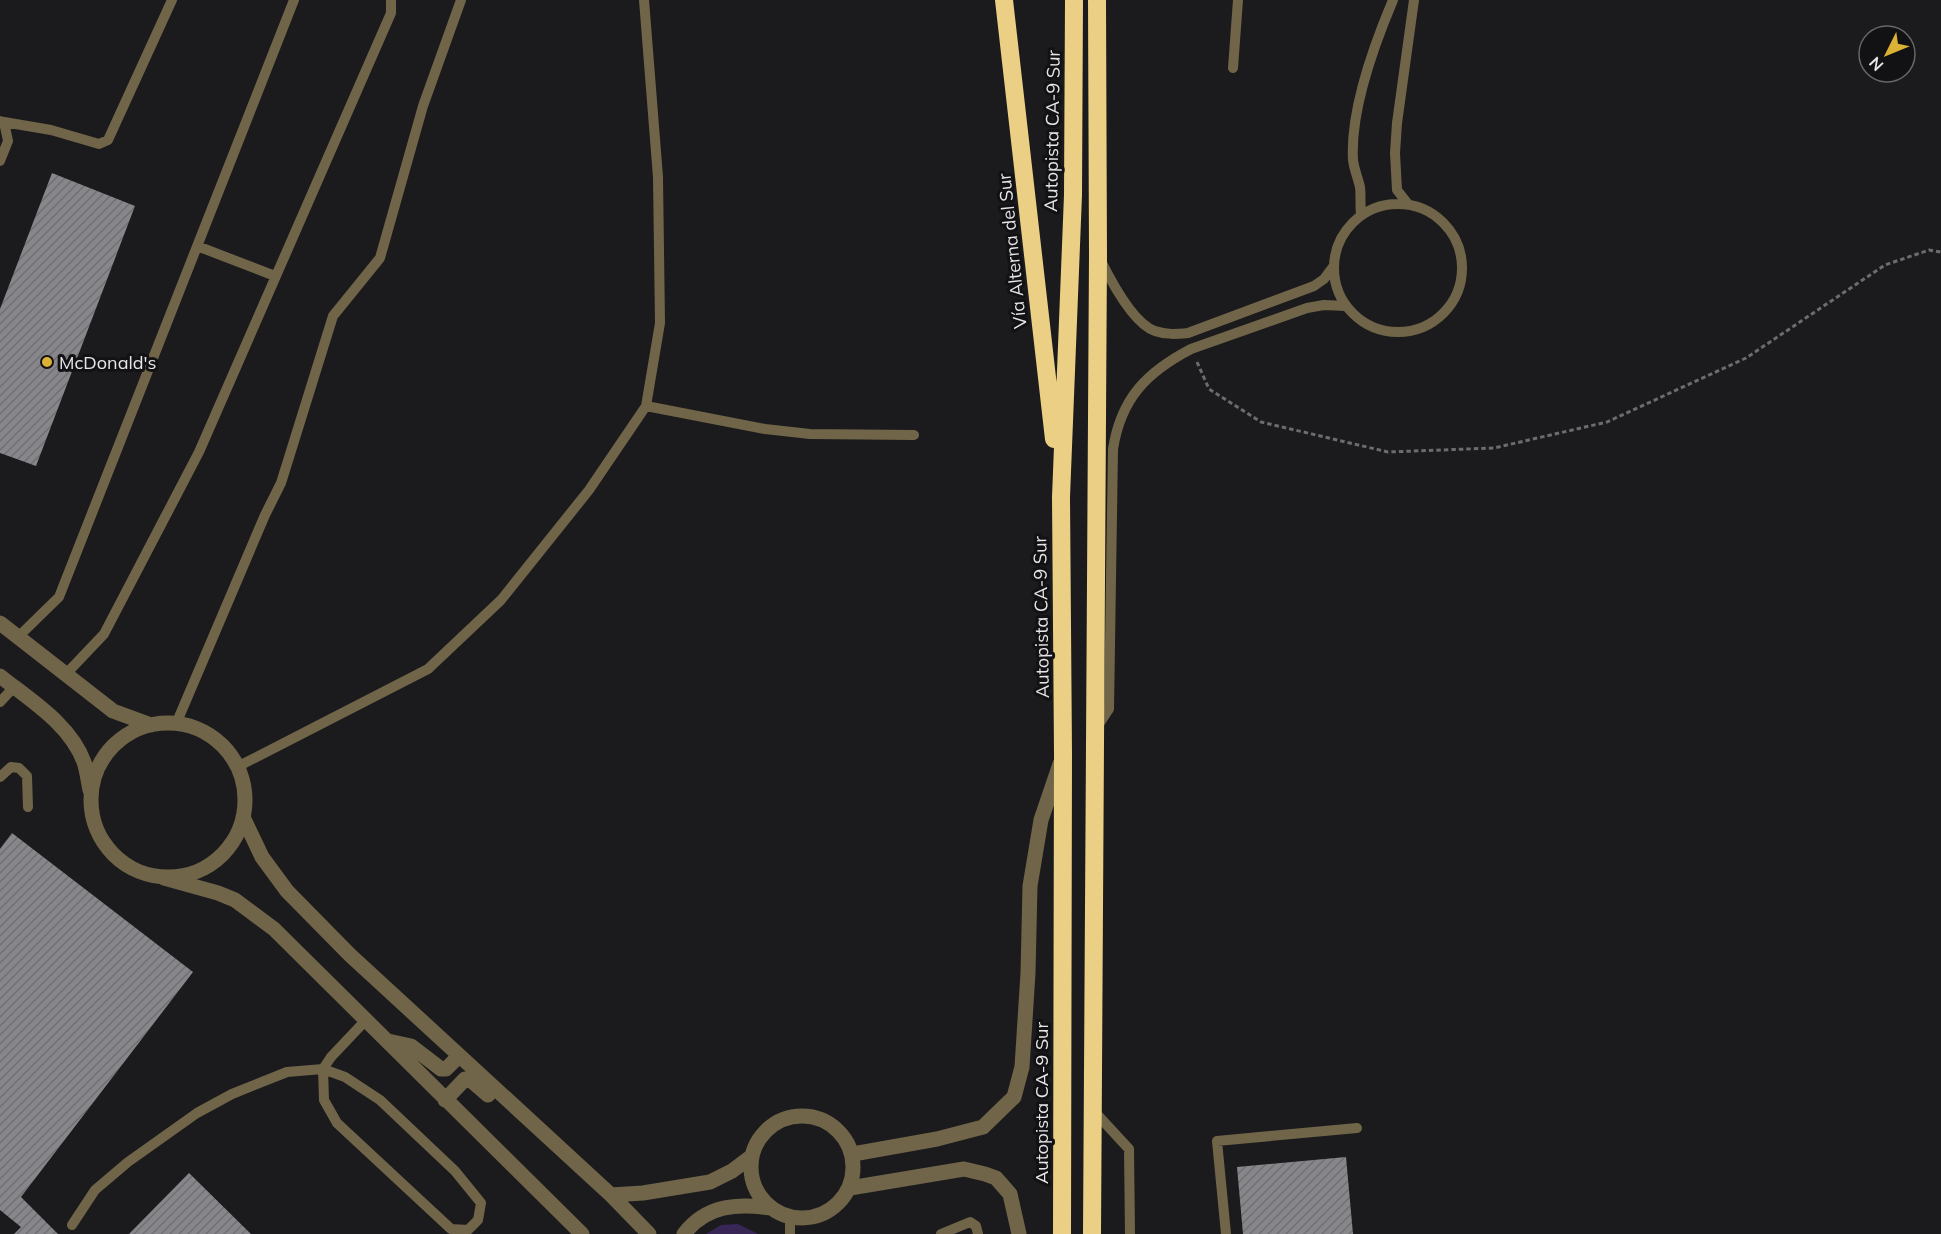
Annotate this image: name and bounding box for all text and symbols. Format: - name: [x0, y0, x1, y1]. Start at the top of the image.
- north arrow: [1857, 24, 1917, 84]
- street label: Autopista CA-9 Sur: [1039, 49, 1065, 212]
- text: N: [1865, 53, 1887, 75]
- street label: Vía Alterna del Sur: [992, 172, 1032, 330]
- place label: McDonald's: [59, 351, 156, 374]
- marker: McDonald's: [40, 355, 54, 369]
- street label: Autopista CA-9 Sur: [1028, 535, 1054, 698]
- street label: Autopista CA-9 Sur: [1030, 1022, 1053, 1184]

